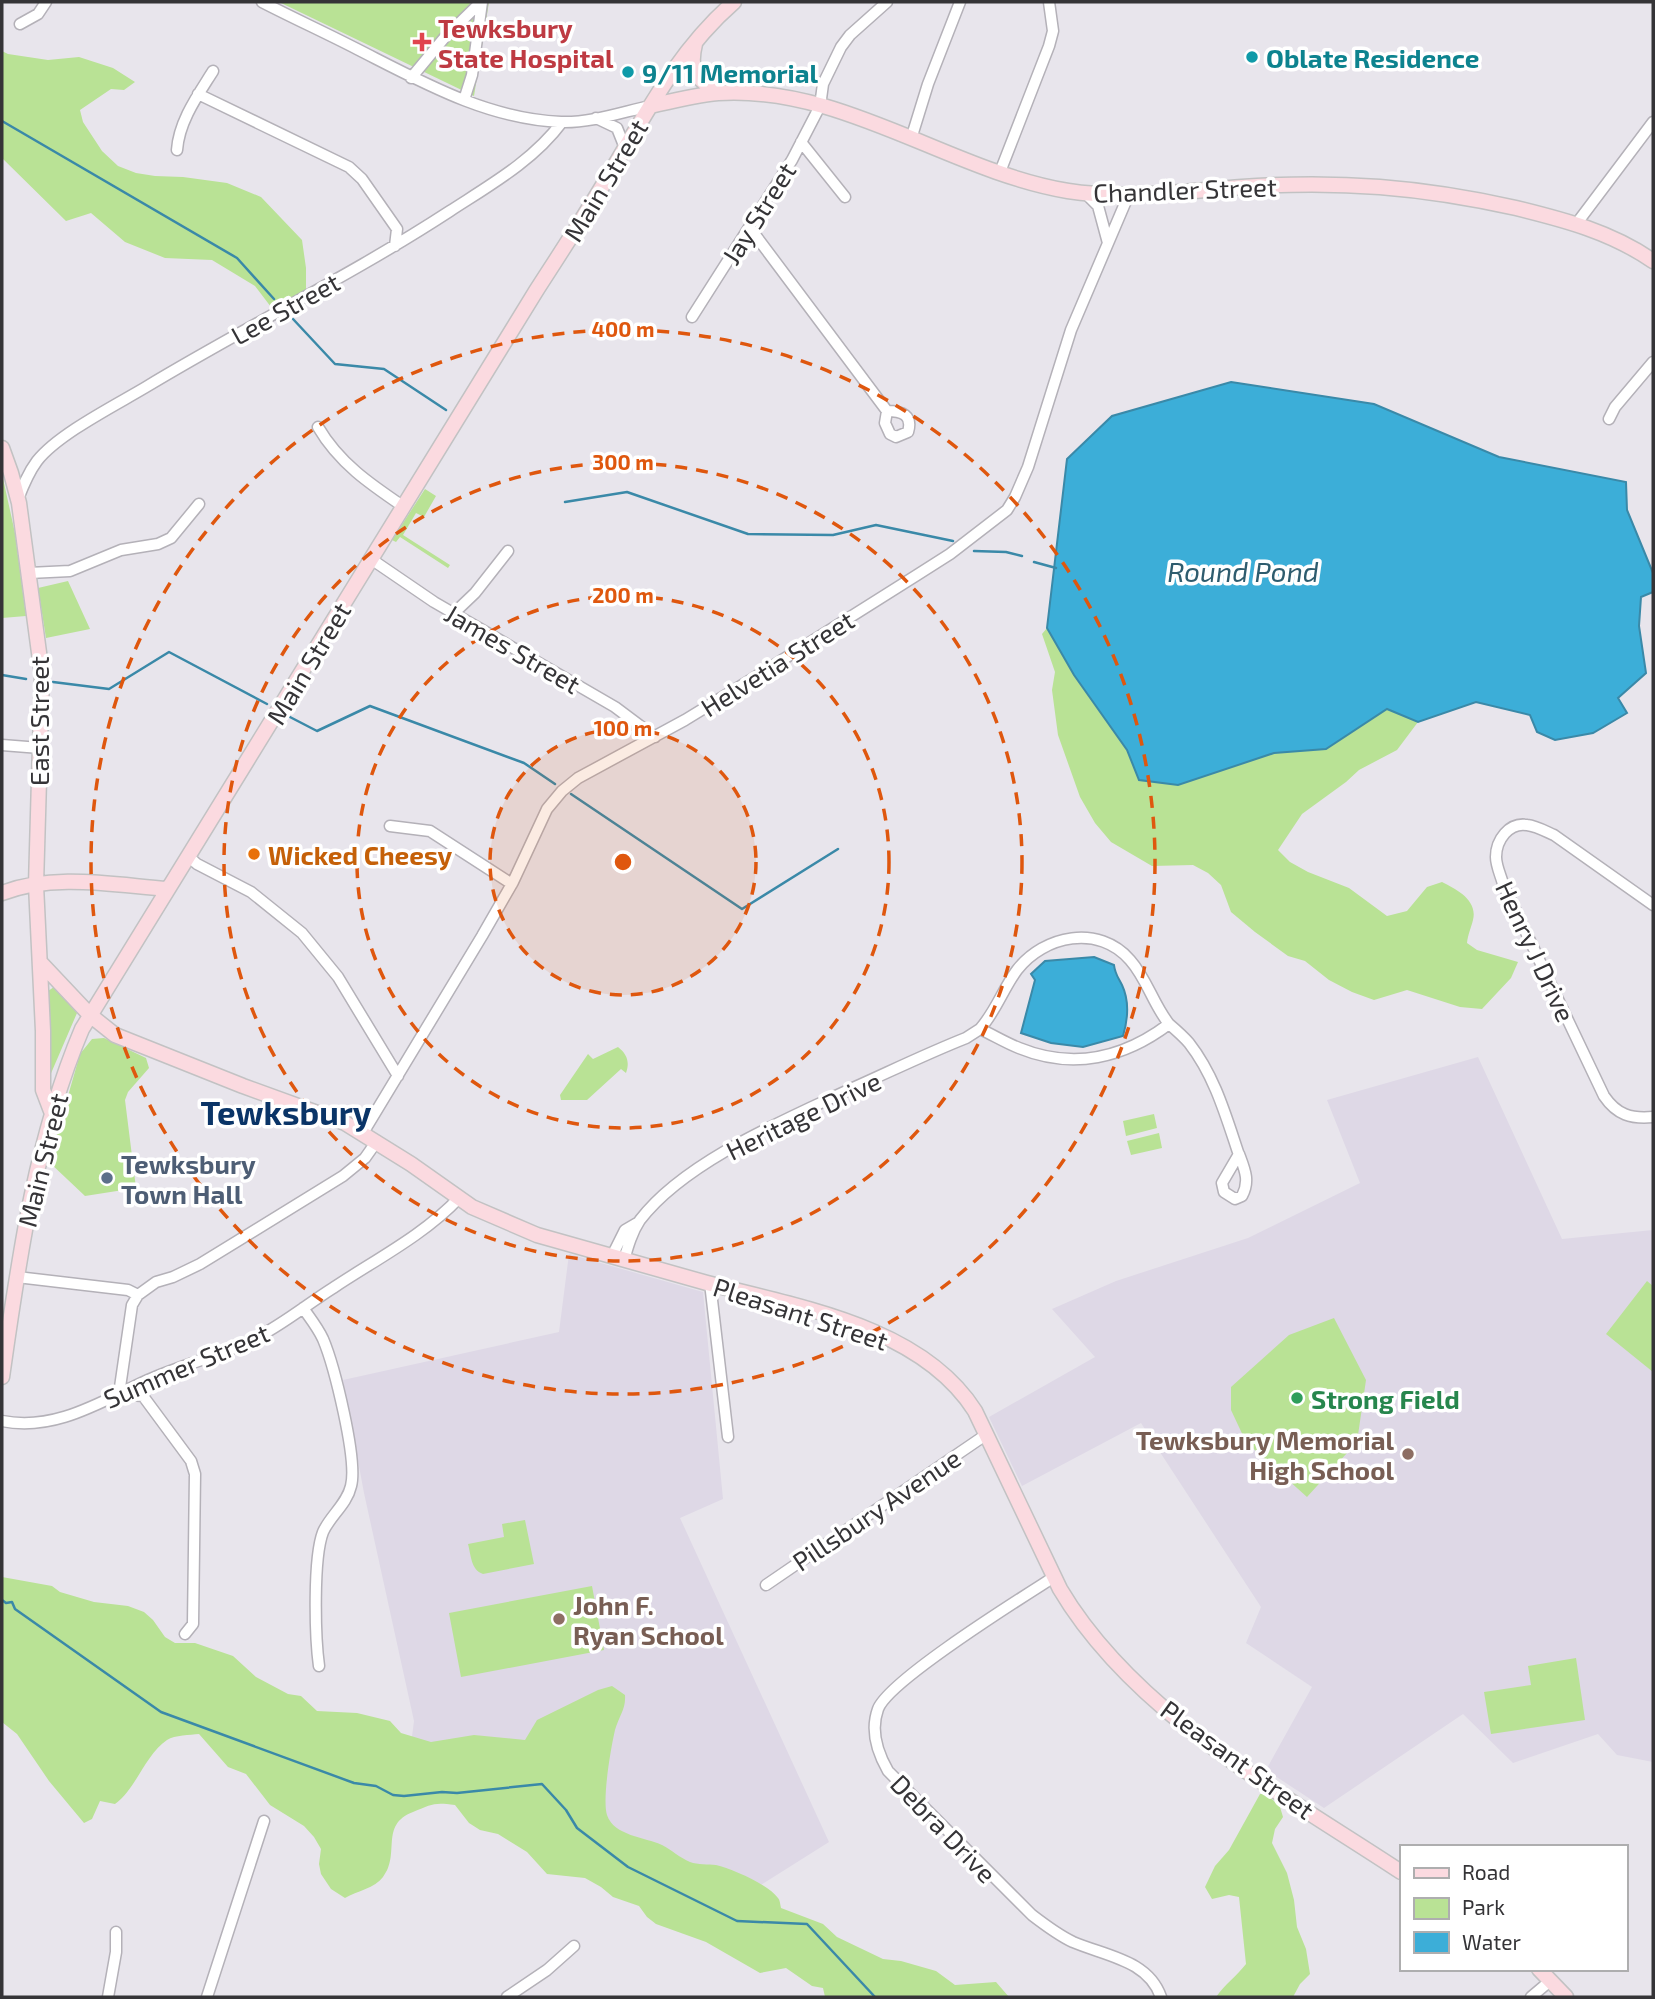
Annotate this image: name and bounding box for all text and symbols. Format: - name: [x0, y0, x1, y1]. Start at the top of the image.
- place label: Tewksbury State Hospital: [438, 12, 614, 73]
- marker: Tewksbury State Hospital: [412, 32, 432, 52]
- place label: Oblate Residence: [1266, 42, 1480, 73]
- marker: Oblate Residence: [1244, 49, 1260, 65]
- place label: 9/11 Memorial: [642, 57, 819, 88]
- marker: 9/11 Memorial: [620, 64, 636, 80]
- street label: Main Street: [557, 113, 654, 247]
- street label: Jay Street: [715, 156, 801, 270]
- street label: Chandler Street: [1093, 170, 1277, 208]
- street label: Lee Street: [225, 265, 345, 350]
- text: 400 m: [592, 316, 654, 341]
- text: 300 m: [592, 449, 654, 474]
- water label: Round Pond: [1167, 554, 1319, 588]
- text: 200 m: [592, 582, 654, 607]
- street label: Main Street: [260, 596, 357, 730]
- street label: James Street: [440, 597, 586, 699]
- street label: Helvetia Street: [695, 604, 859, 722]
- street label: East Street: [23, 656, 54, 786]
- text: 100 m: [594, 715, 652, 740]
- place label: Wicked Cheesy: [268, 839, 453, 871]
- marker: Wicked Cheesy: [246, 846, 262, 862]
- centre of rings: [611, 850, 635, 874]
- street label: Henry J Drive: [1490, 876, 1582, 1026]
- street label: Heritage Drive: [721, 1064, 885, 1166]
- street label: Main Street: [10, 1090, 74, 1230]
- district label: Tewksbury: [200, 1092, 372, 1132]
- place label: Tewksbury Town Hall: [121, 1148, 256, 1209]
- marker: Tewksbury Town Hall: [99, 1170, 115, 1186]
- street label: Pleasant Street: [710, 1270, 892, 1356]
- street label: Summer Street: [99, 1316, 274, 1414]
- place label: Strong Field: [1311, 1383, 1460, 1414]
- marker: Strong Field: [1289, 1390, 1305, 1406]
- place label: Tewksbury Memorial High School: [1136, 1424, 1394, 1485]
- street label: Pillsbury Avenue: [786, 1441, 966, 1577]
- marker: Tewksbury Memorial High School: [1400, 1446, 1416, 1462]
- place label: John F. Ryan School: [573, 1589, 724, 1651]
- marker: John F. Ryan School: [551, 1611, 567, 1627]
- street label: Pleasant Street: [1155, 1693, 1321, 1825]
- street label: Debra Drive: [885, 1767, 1003, 1889]
- legend: [1400, 1845, 1627, 1971]
- text: Road: [1462, 1859, 1510, 1884]
- text: Park: [1462, 1894, 1505, 1919]
- text: Water: [1462, 1929, 1521, 1954]

